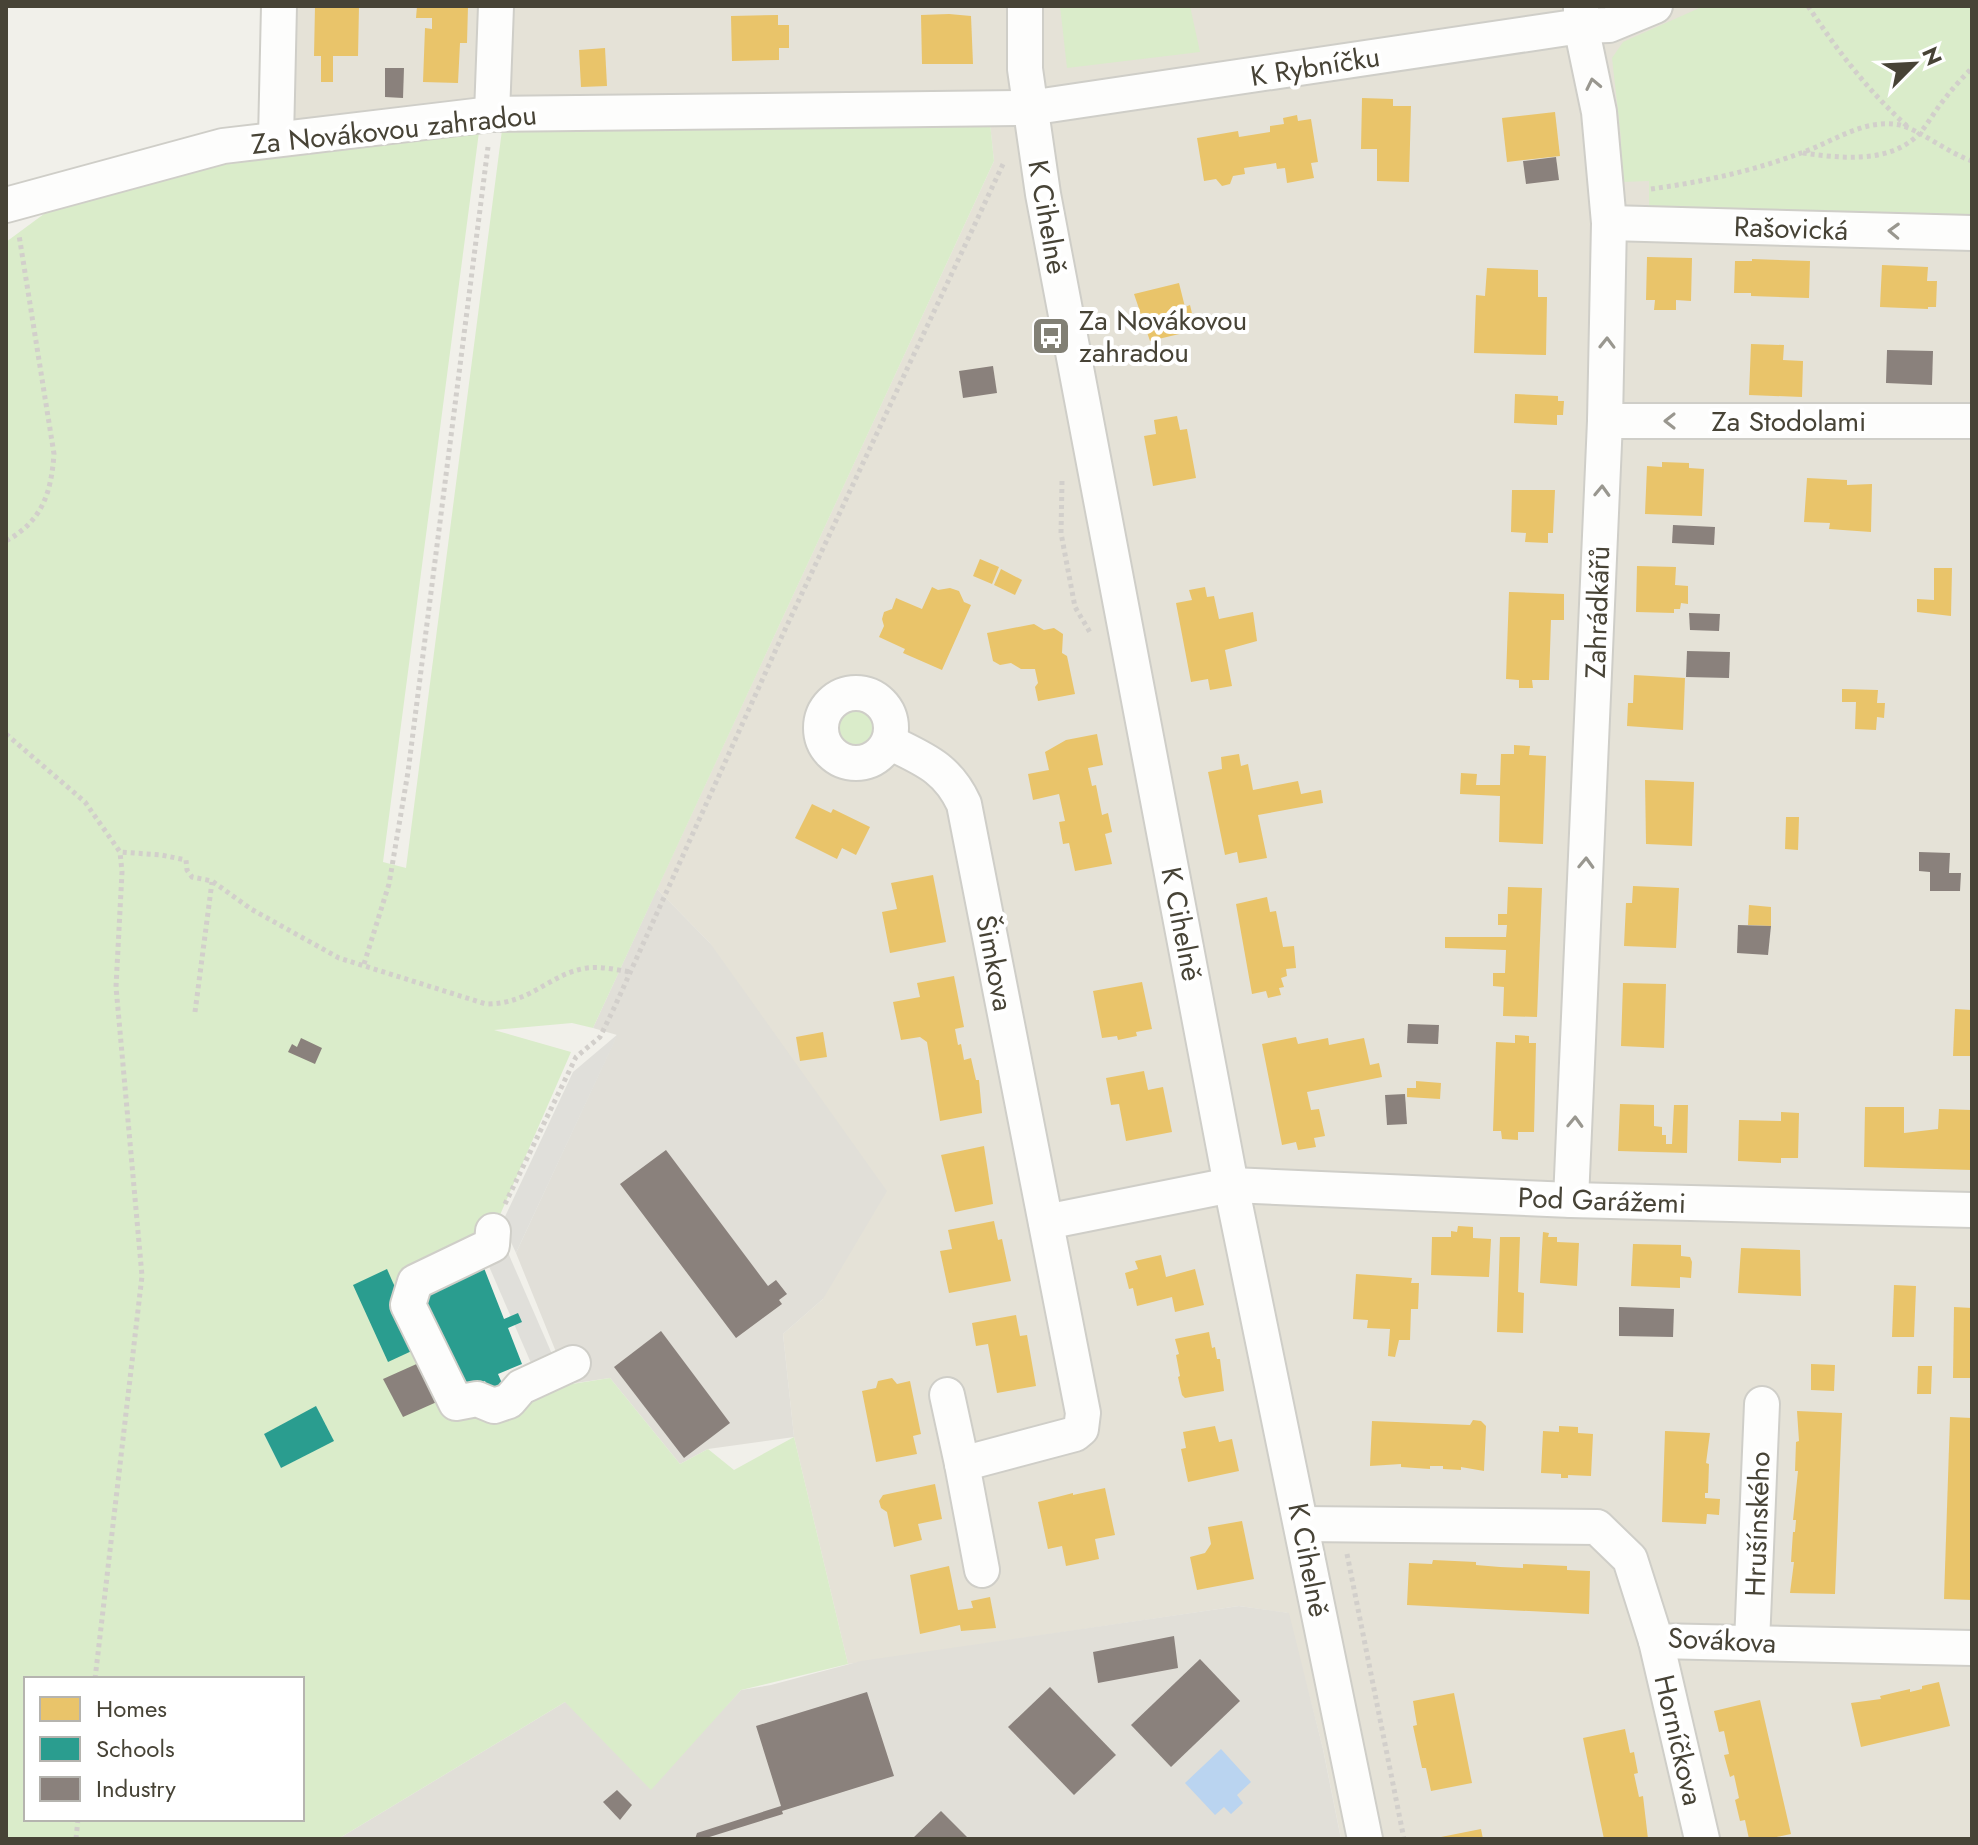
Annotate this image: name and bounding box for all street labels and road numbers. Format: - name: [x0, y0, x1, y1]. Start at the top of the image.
- street label: K Rybníčku: [1248, 36, 1383, 97]
- street label: Za Novákovou zahradou: [249, 94, 539, 165]
- street label: K Cihelně: [1017, 157, 1078, 277]
- street label: Rašovická: [1733, 206, 1849, 251]
- street label: Za Stodolami: [1712, 401, 1866, 442]
- street label: Zahrádkářů: [1575, 545, 1620, 679]
- street label: K Cihelně: [1150, 864, 1213, 985]
- street label: Šimkova: [965, 912, 1024, 1015]
- street label: Pod Garážemi: [1517, 1177, 1687, 1224]
- street label: Hrušínského: [1734, 1451, 1781, 1597]
- street label: K Cihelně: [1277, 1500, 1340, 1621]
- street label: Sovákova: [1667, 1617, 1777, 1664]
- street label: Horníčkova: [1644, 1671, 1713, 1809]

